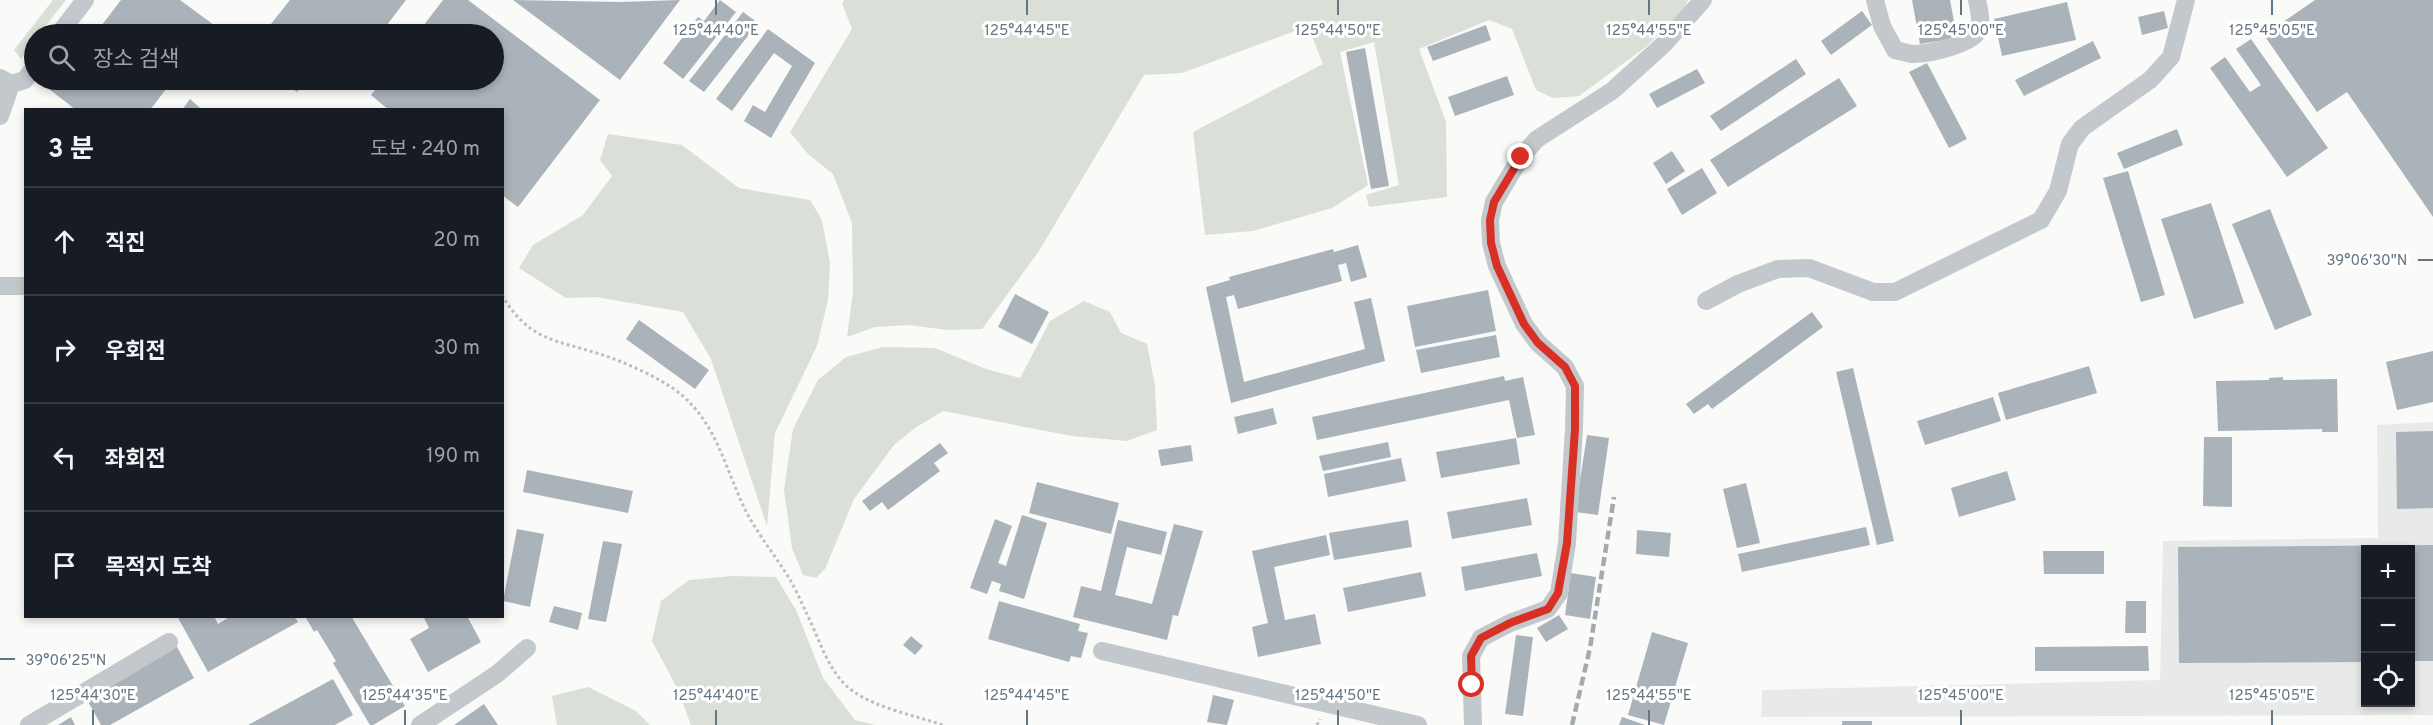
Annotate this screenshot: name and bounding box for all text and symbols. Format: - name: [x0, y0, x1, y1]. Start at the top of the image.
- text: 125°44'40"E: [673, 22, 759, 41]
- text: 125°44'45"E: [984, 22, 1070, 41]
- text: 125°44'50"E: [1295, 22, 1381, 41]
- text: 125°44'55"E: [1606, 22, 1692, 41]
- text: 125°45'00"E: [1918, 22, 2004, 41]
- text: 125°45'05"E: [2229, 22, 2315, 41]
- search box: [24, 24, 504, 90]
- icon: search: [45, 41, 78, 74]
- text: 장소 검색: [93, 47, 179, 74]
- text: 3 분: [48, 134, 94, 167]
- text: 도보 · 240 m: [370, 137, 480, 163]
- route end: [1507, 143, 1533, 169]
- icon: ahead: [48, 225, 81, 258]
- text: 20 m: [433, 228, 480, 254]
- text: 직진: [105, 231, 145, 258]
- text: 39°06'30"N: [2327, 252, 2407, 271]
- icon: right: [48, 333, 81, 366]
- text: 30 m: [434, 336, 480, 362]
- text: 우회전: [105, 339, 166, 366]
- icon: left: [48, 441, 81, 474]
- text: 190 m: [426, 444, 480, 470]
- text: 좌회전: [105, 447, 166, 474]
- map controls: [2361, 545, 2415, 707]
- button: +: [2361, 545, 2415, 599]
- icon: arrive: [48, 549, 81, 582]
- text: 목적지 도착: [105, 555, 212, 582]
- button: −: [2361, 599, 2415, 653]
- text: 39°06'25"N: [26, 652, 106, 671]
- button: locate: [2361, 653, 2415, 707]
- route start: [1458, 671, 1484, 697]
- text: 125°44'30"E: [50, 687, 136, 706]
- text: 125°44'35"E: [362, 687, 448, 706]
- text: 125°44'40"E: [673, 687, 759, 706]
- text: 125°44'45"E: [984, 687, 1070, 706]
- text: 125°44'50"E: [1295, 687, 1381, 706]
- text: 125°44'55"E: [1606, 687, 1692, 706]
- text: 125°45'00"E: [1918, 687, 2004, 706]
- text: 125°45'05"E: [2229, 687, 2315, 706]

